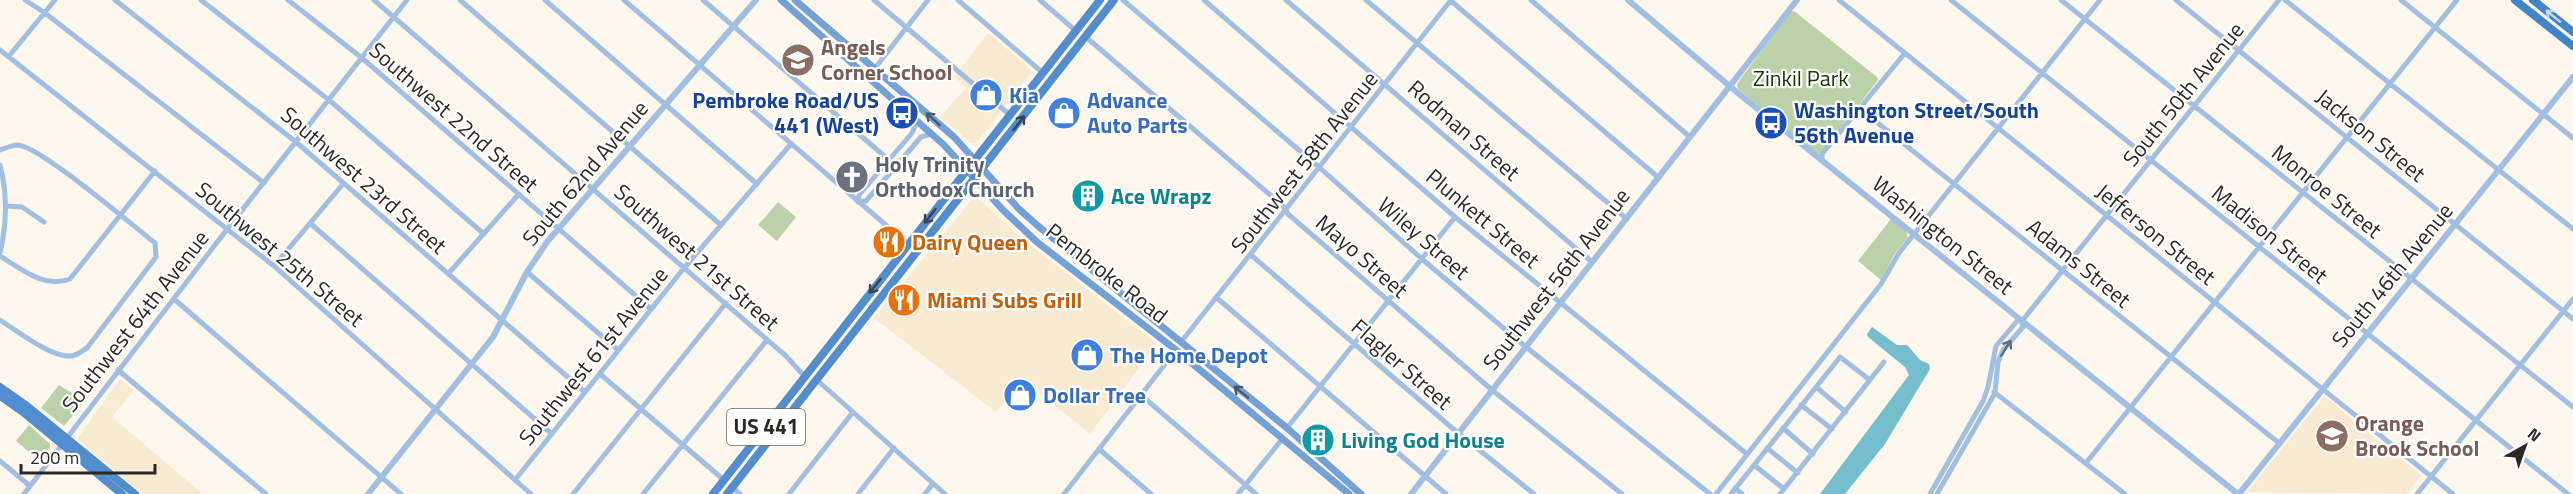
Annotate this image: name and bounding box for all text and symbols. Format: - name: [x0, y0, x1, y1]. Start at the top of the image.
- one-way arrow: [2545, 10, 2561, 23]
- street label: South 50th Avenue: [2114, 14, 2252, 174]
- place label: Angels Corner School: [821, 30, 952, 89]
- street label: Southwest 22nd Street: [362, 34, 546, 200]
- school or university icon: Angels Corner School: [780, 42, 816, 78]
- park label: Zinkil Park: [1753, 61, 1849, 95]
- street label: Southwest 58th Avenue: [1222, 64, 1386, 260]
- street label: Rodman Street: [1400, 71, 1528, 189]
- shop icon: Kia: [968, 77, 1004, 113]
- place label: Kia: [1009, 78, 1039, 112]
- street label: Jackson Street: [2309, 80, 2433, 190]
- place label: Pembroke Road/US 441 (West): [692, 83, 879, 142]
- place label: Advance Auto Parts: [1087, 83, 1188, 142]
- street label: South 62nd Avenue: [514, 93, 656, 253]
- place label: Washington Street/South 56th Avenue: [1794, 93, 2039, 152]
- bus stop icon: Pembroke Road/US 441 (West): [884, 95, 920, 131]
- shop icon: Advance Auto Parts: [1046, 95, 1082, 131]
- street label: Southwest 23rd Street: [273, 98, 455, 262]
- bus stop icon: Washington Street/South 56th Avenue: [1753, 105, 1789, 141]
- one-way arrow: [925, 112, 940, 126]
- one-way arrow: [1013, 116, 1026, 132]
- street label: Monroe Street: [2264, 136, 2390, 246]
- place label: Holy Trinity Orthodox Church: [875, 147, 1035, 206]
- church icon: Holy Trinity Orthodox Church: [834, 159, 870, 195]
- street label: Plunkett Street: [1418, 160, 1548, 276]
- street label: Washington Street: [1865, 167, 2021, 303]
- street label: Southwest 25th Street: [188, 173, 372, 335]
- street label: Southwest 21st Street: [607, 175, 787, 339]
- street label: Jefferson Street: [2089, 175, 2224, 293]
- street label: Madison Street: [2204, 176, 2336, 292]
- building icon: Ace Wrapz: [1070, 178, 1106, 214]
- place label: Ace Wrapz: [1111, 179, 1211, 213]
- street label: Southwest 56th Avenue: [1474, 181, 1638, 377]
- street label: Wiley Street: [1370, 188, 1478, 288]
- street label: South 46th Avenue: [2323, 195, 2461, 355]
- street label: Mayo Street: [1308, 206, 1416, 306]
- one-way arrow: [924, 207, 937, 223]
- street label: Adams Street: [2019, 210, 2139, 316]
- street label: Pembroke Road: [1039, 214, 1175, 332]
- street label: Southwest 64th Avenue: [53, 223, 217, 419]
- restaurant icon: Dairy Queen: [871, 224, 907, 260]
- place label: Dairy Queen: [912, 225, 1028, 259]
- street label: Southwest 61st Avenue: [510, 259, 676, 453]
- one-way arrow: [869, 278, 882, 294]
- restaurant icon: Miami Subs Grill: [886, 282, 922, 318]
- place label: Miami Subs Grill: [927, 283, 1082, 317]
- street label: Flagler Street: [1344, 310, 1460, 418]
- shop icon: The Home Depot: [1069, 337, 1105, 373]
- place label: The Home Depot: [1110, 338, 1268, 372]
- one-way arrow: [2000, 340, 2013, 357]
- shop icon: Dollar Tree: [1002, 377, 1038, 413]
- place label: Dollar Tree: [1043, 378, 1146, 412]
- one-way arrow: [1233, 385, 1249, 398]
- place label: Orange Brook School: [2355, 406, 2479, 465]
- road number: US 441: [727, 409, 805, 445]
- north arrow: [2495, 416, 2555, 476]
- school or university icon: Orange Brook School: [2314, 418, 2350, 454]
- building icon: Living God House: [1300, 422, 1336, 458]
- text: N: [2523, 422, 2547, 447]
- place label: Living God House: [1341, 423, 1505, 457]
- scale bar: [21, 437, 154, 475]
- text: 200 m: [30, 444, 79, 471]

